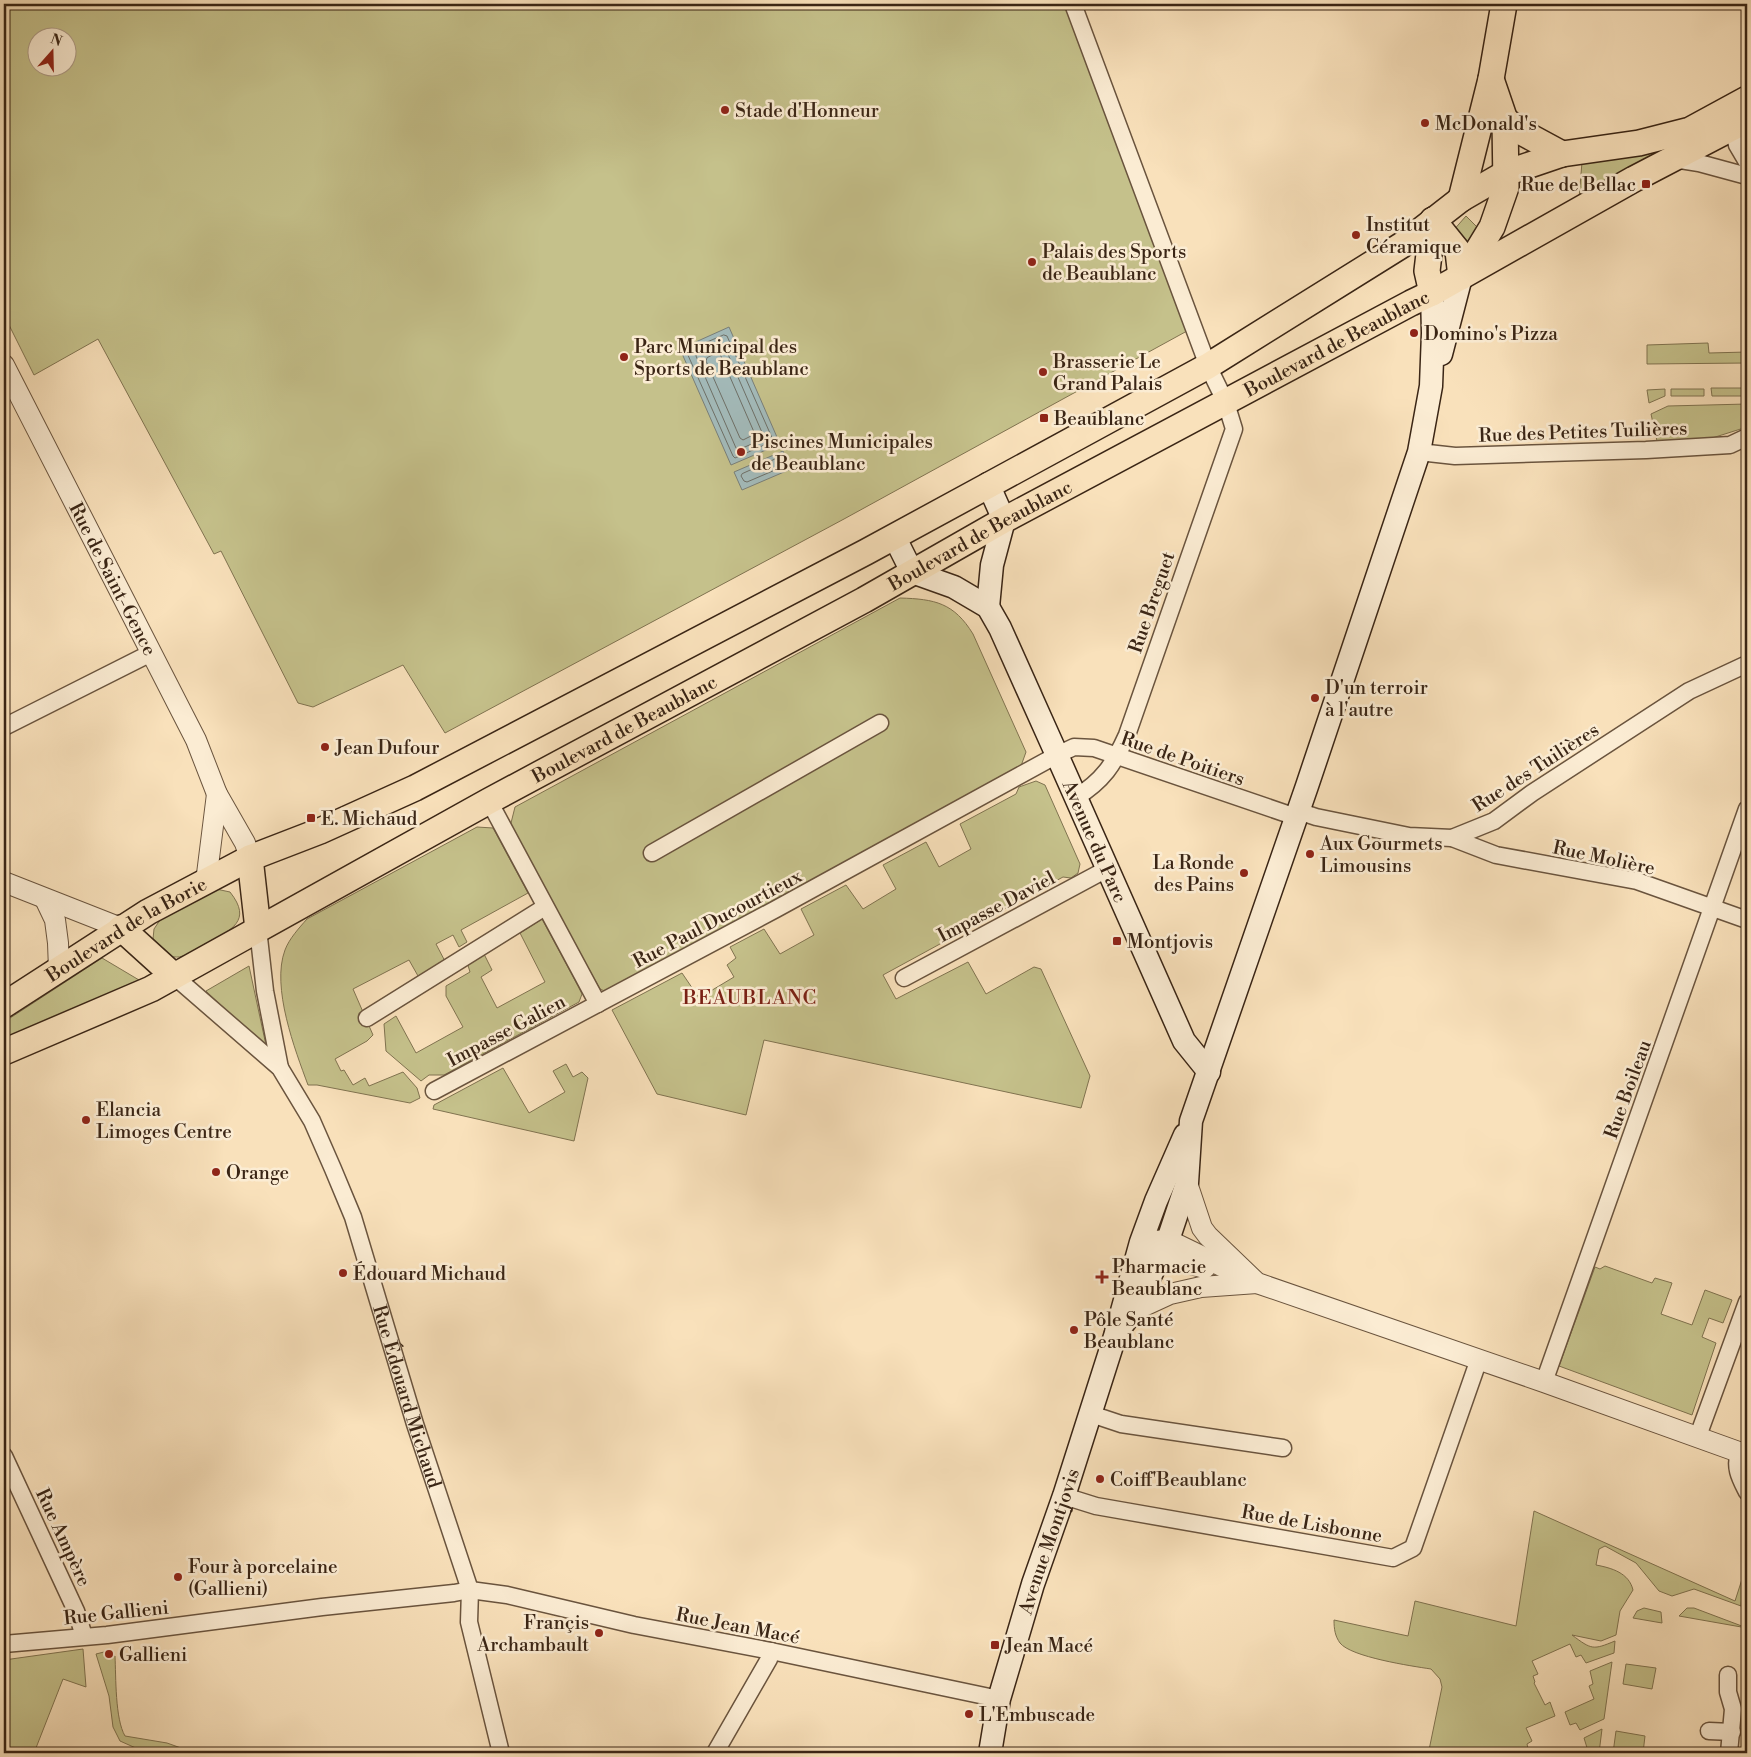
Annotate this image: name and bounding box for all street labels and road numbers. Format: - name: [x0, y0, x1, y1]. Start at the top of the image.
- street label: Boulevard de Beaublanc: [1239, 285, 1433, 403]
- street label: Rue des Petites Tuilières: [1478, 416, 1688, 448]
- street label: Boulevard de Beaublanc: [883, 475, 1076, 597]
- street label: Rue de Saint-Gence: [63, 498, 162, 660]
- street label: Rue Breguet: [1123, 548, 1181, 656]
- street label: Boulevard de Beaublanc: [527, 670, 721, 789]
- street label: Rue des Tuilières: [1468, 718, 1603, 818]
- street label: Rue de Poitiers: [1118, 727, 1248, 791]
- street label: Avenue du Parc: [1056, 776, 1132, 907]
- street label: Rue Molière: [1550, 835, 1657, 881]
- street label: Rue Paul Ducourtieux: [629, 864, 806, 974]
- street label: Impasse Daviel: [934, 866, 1060, 948]
- street label: Boulevard de la Borie: [41, 872, 211, 988]
- street label: Impasse Galien: [443, 990, 570, 1072]
- street label: Rue Boileau: [1599, 1036, 1657, 1142]
- street label: Rue Édouard Michaud: [367, 1302, 446, 1491]
- street label: Avenue Montjovis: [1013, 1466, 1085, 1618]
- street label: Rue Ampère: [30, 1485, 96, 1590]
- street label: Rue de Lisbonne: [1239, 1500, 1384, 1548]
- street label: Rue Gallieni: [62, 1596, 170, 1630]
- street label: Rue Jean Macé: [674, 1602, 802, 1650]

